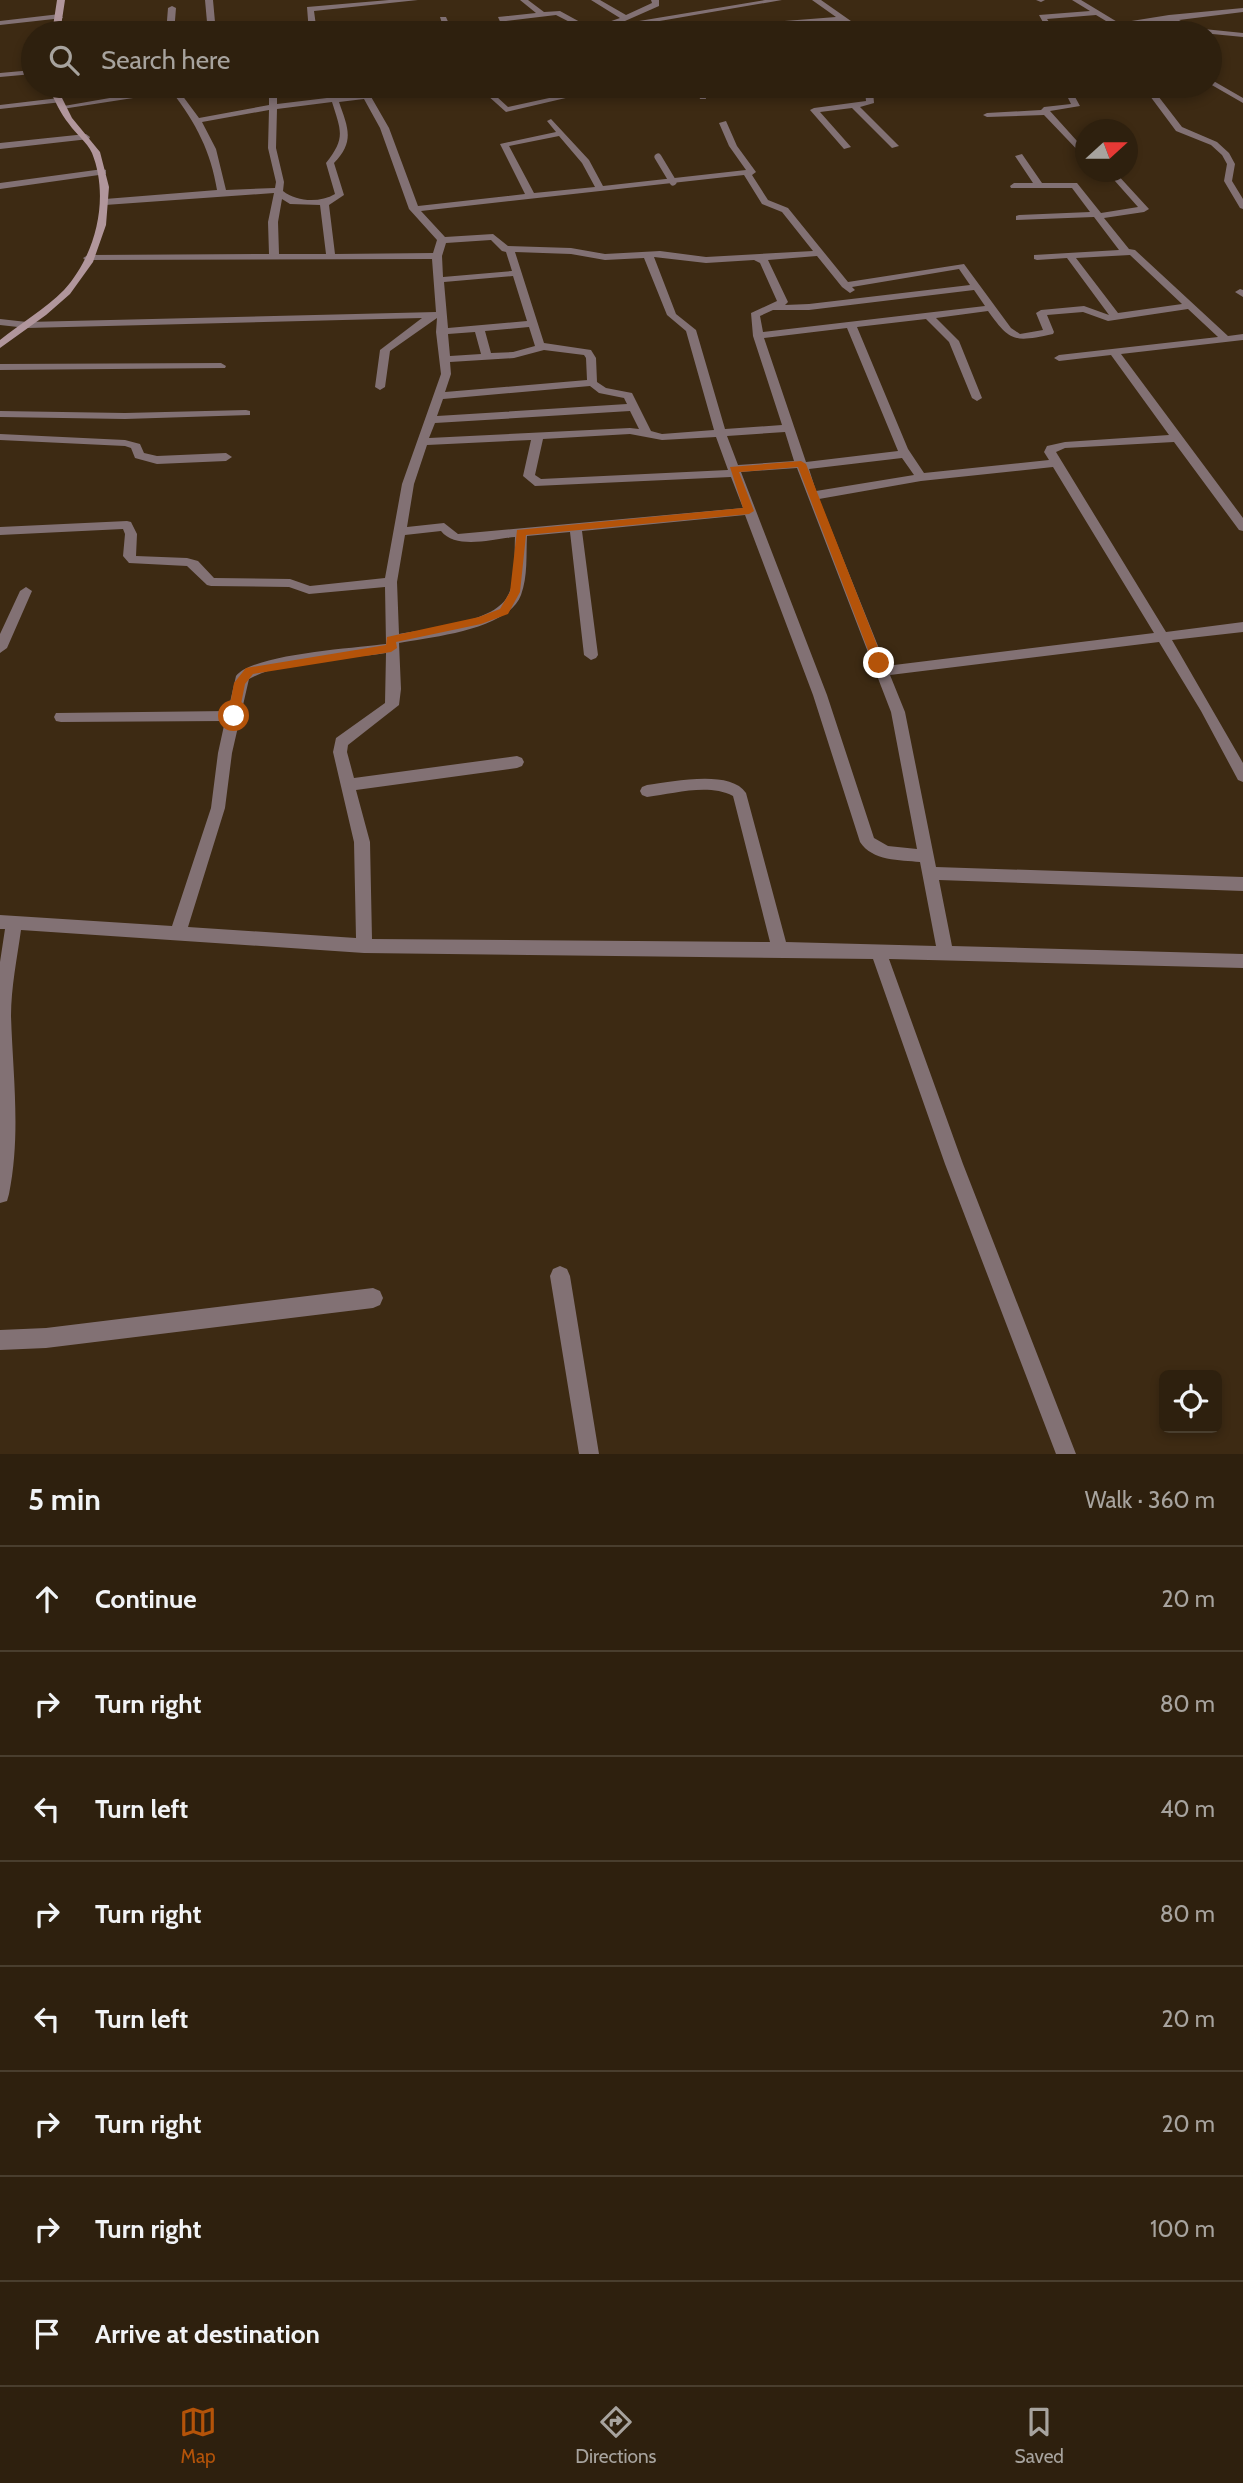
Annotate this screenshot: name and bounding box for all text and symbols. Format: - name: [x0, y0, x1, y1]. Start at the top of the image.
- search box: [21, 21, 1222, 98]
- icon: search: [45, 41, 83, 79]
- text: Search here: [101, 44, 230, 76]
- north arrow: [1075, 119, 1138, 182]
- route end: [863, 647, 894, 678]
- route start: [218, 700, 249, 731]
- map controls: [1159, 1370, 1222, 1433]
- button: locate: [1159, 1370, 1222, 1433]
- text: 5 min: [28, 1481, 101, 1518]
- text: Walk · 360 m: [1085, 1486, 1215, 1514]
- icon: ahead: [28, 1580, 66, 1618]
- text: Continue: [95, 1583, 197, 1615]
- text: 20 m: [1162, 1585, 1215, 1613]
- icon: right: [28, 1685, 66, 1723]
- text: Turn right: [95, 1688, 201, 1720]
- text: 80 m: [1160, 1690, 1215, 1718]
- icon: left: [28, 1790, 66, 1828]
- text: Turn left: [95, 1793, 188, 1825]
- text: 40 m: [1160, 1795, 1215, 1823]
- icon: right: [28, 1895, 66, 1933]
- text: Turn right: [95, 1898, 201, 1930]
- text: 80 m: [1160, 1900, 1215, 1928]
- icon: left: [28, 2000, 66, 2038]
- text: Turn left: [95, 2003, 188, 2035]
- text: 20 m: [1162, 2005, 1215, 2033]
- icon: right: [28, 2105, 66, 2143]
- text: Turn right: [95, 2108, 201, 2140]
- text: 20 m: [1162, 2110, 1215, 2138]
- icon: right: [28, 2210, 66, 2248]
- text: Turn right: [95, 2213, 201, 2245]
- text: 100 m: [1150, 2215, 1215, 2243]
- icon: arrive: [28, 2315, 66, 2353]
- text: Arrive at destination: [95, 2318, 320, 2350]
- tab: Map: [179, 2403, 217, 2468]
- tab: Directions: [575, 2403, 656, 2468]
- tab: Saved: [1015, 2403, 1064, 2468]

